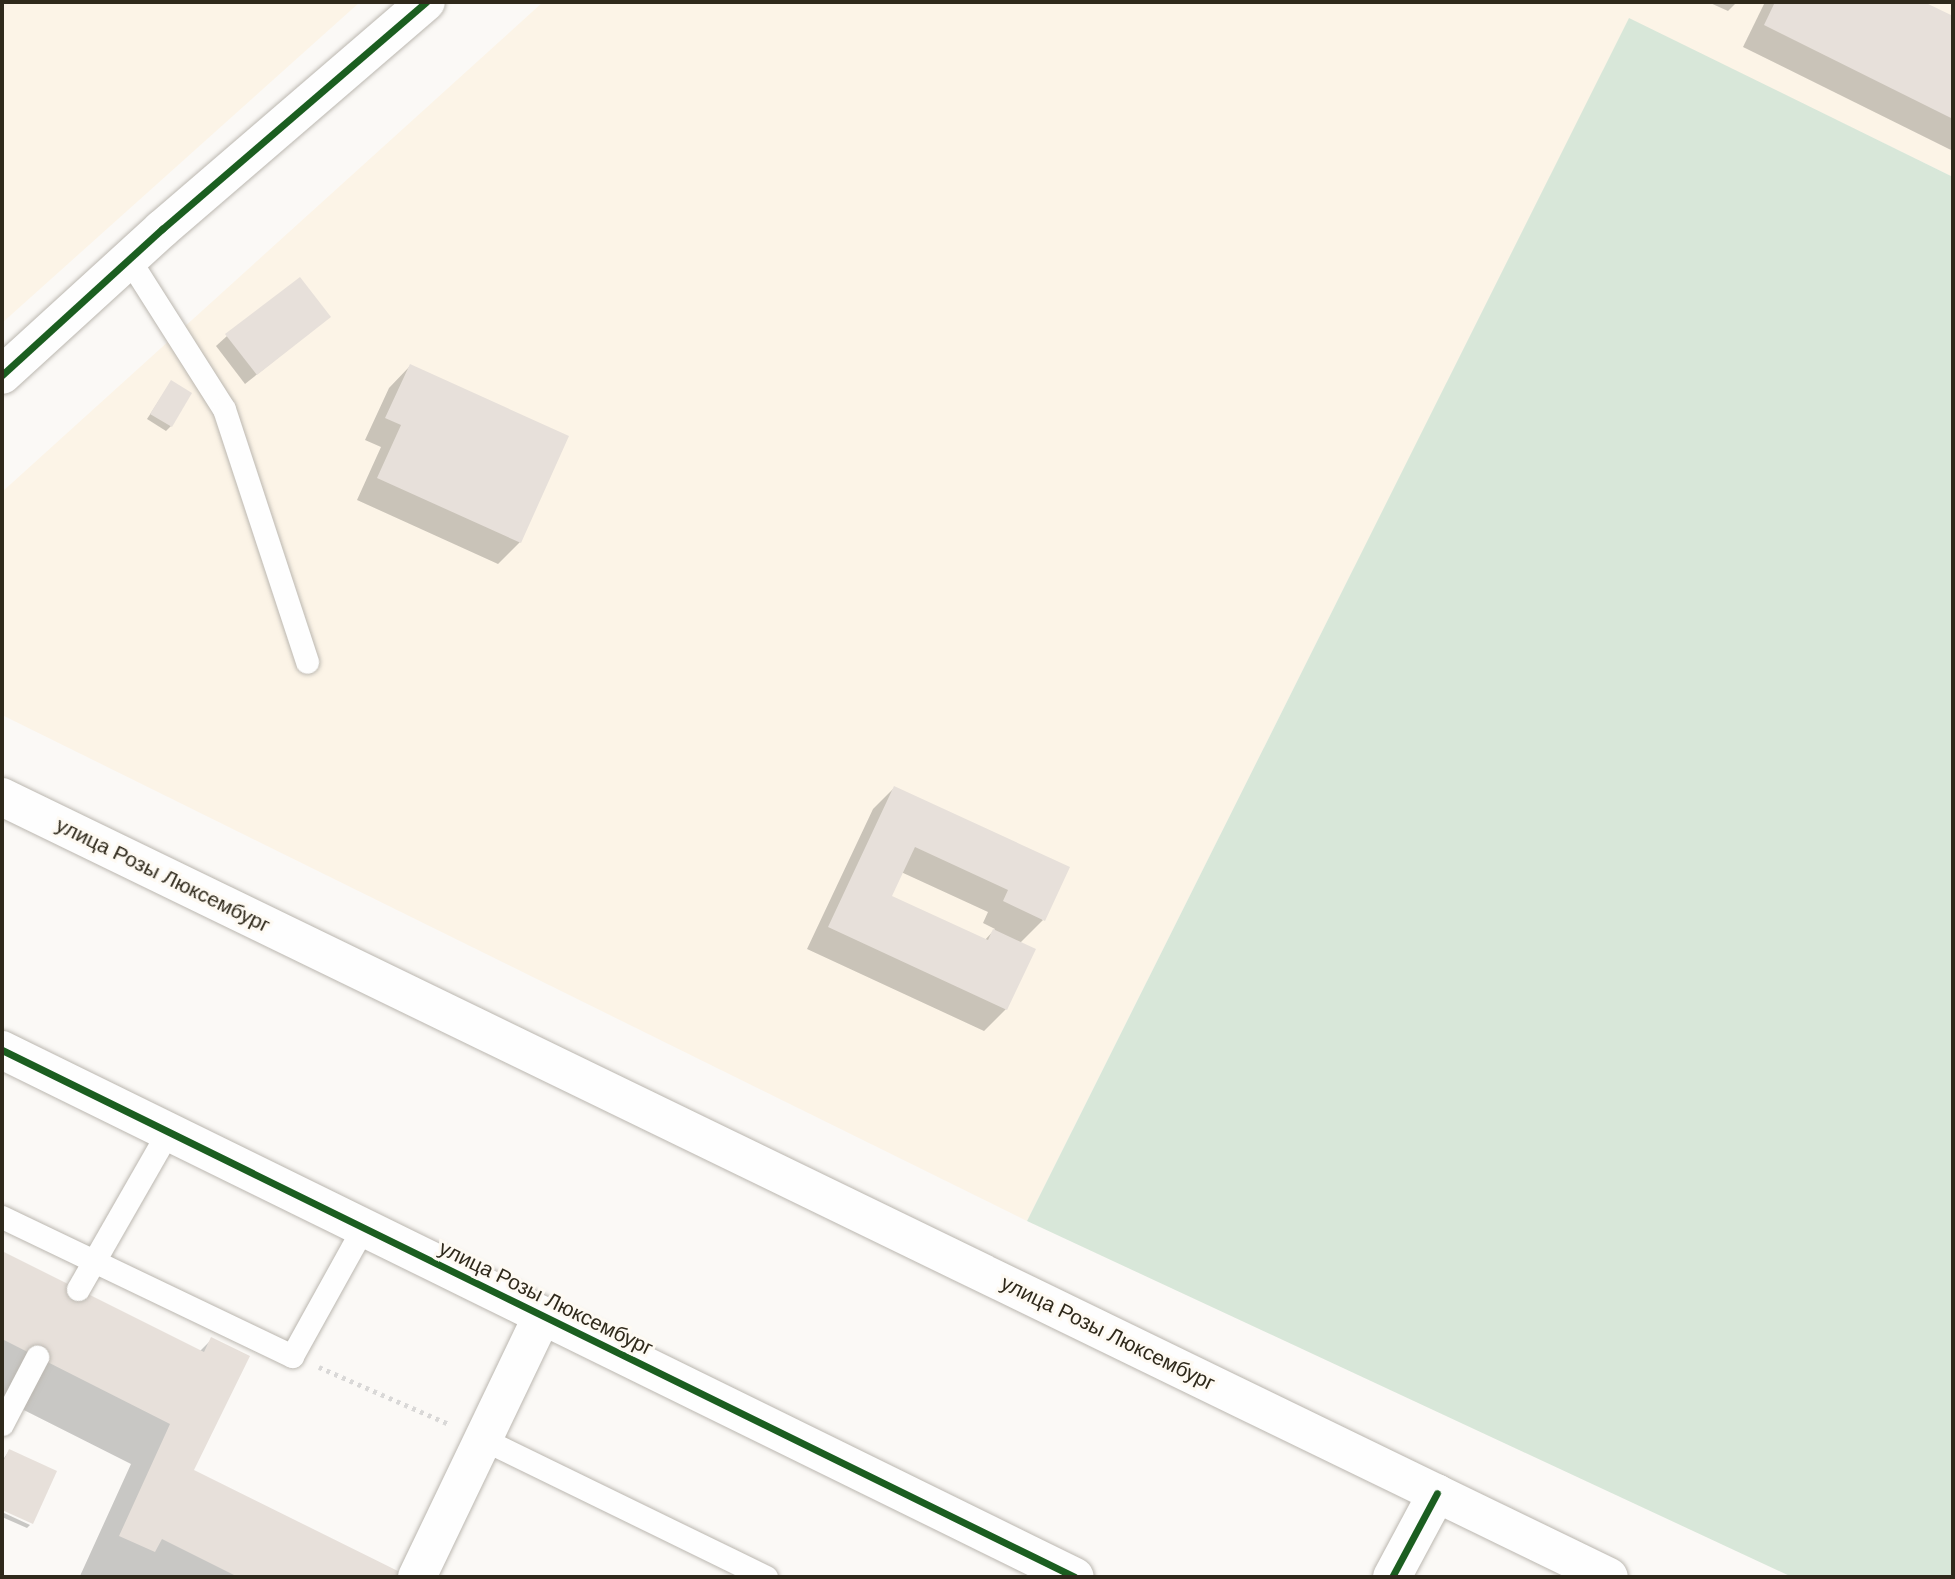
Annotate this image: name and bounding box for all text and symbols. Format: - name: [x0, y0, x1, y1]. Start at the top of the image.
- street label: улица Розы Люксембург: [52, 812, 274, 938]
- street label: улица Розы Люксембург: [435, 1235, 657, 1361]
- street label: улица Розы Люксембург: [997, 1270, 1219, 1396]

